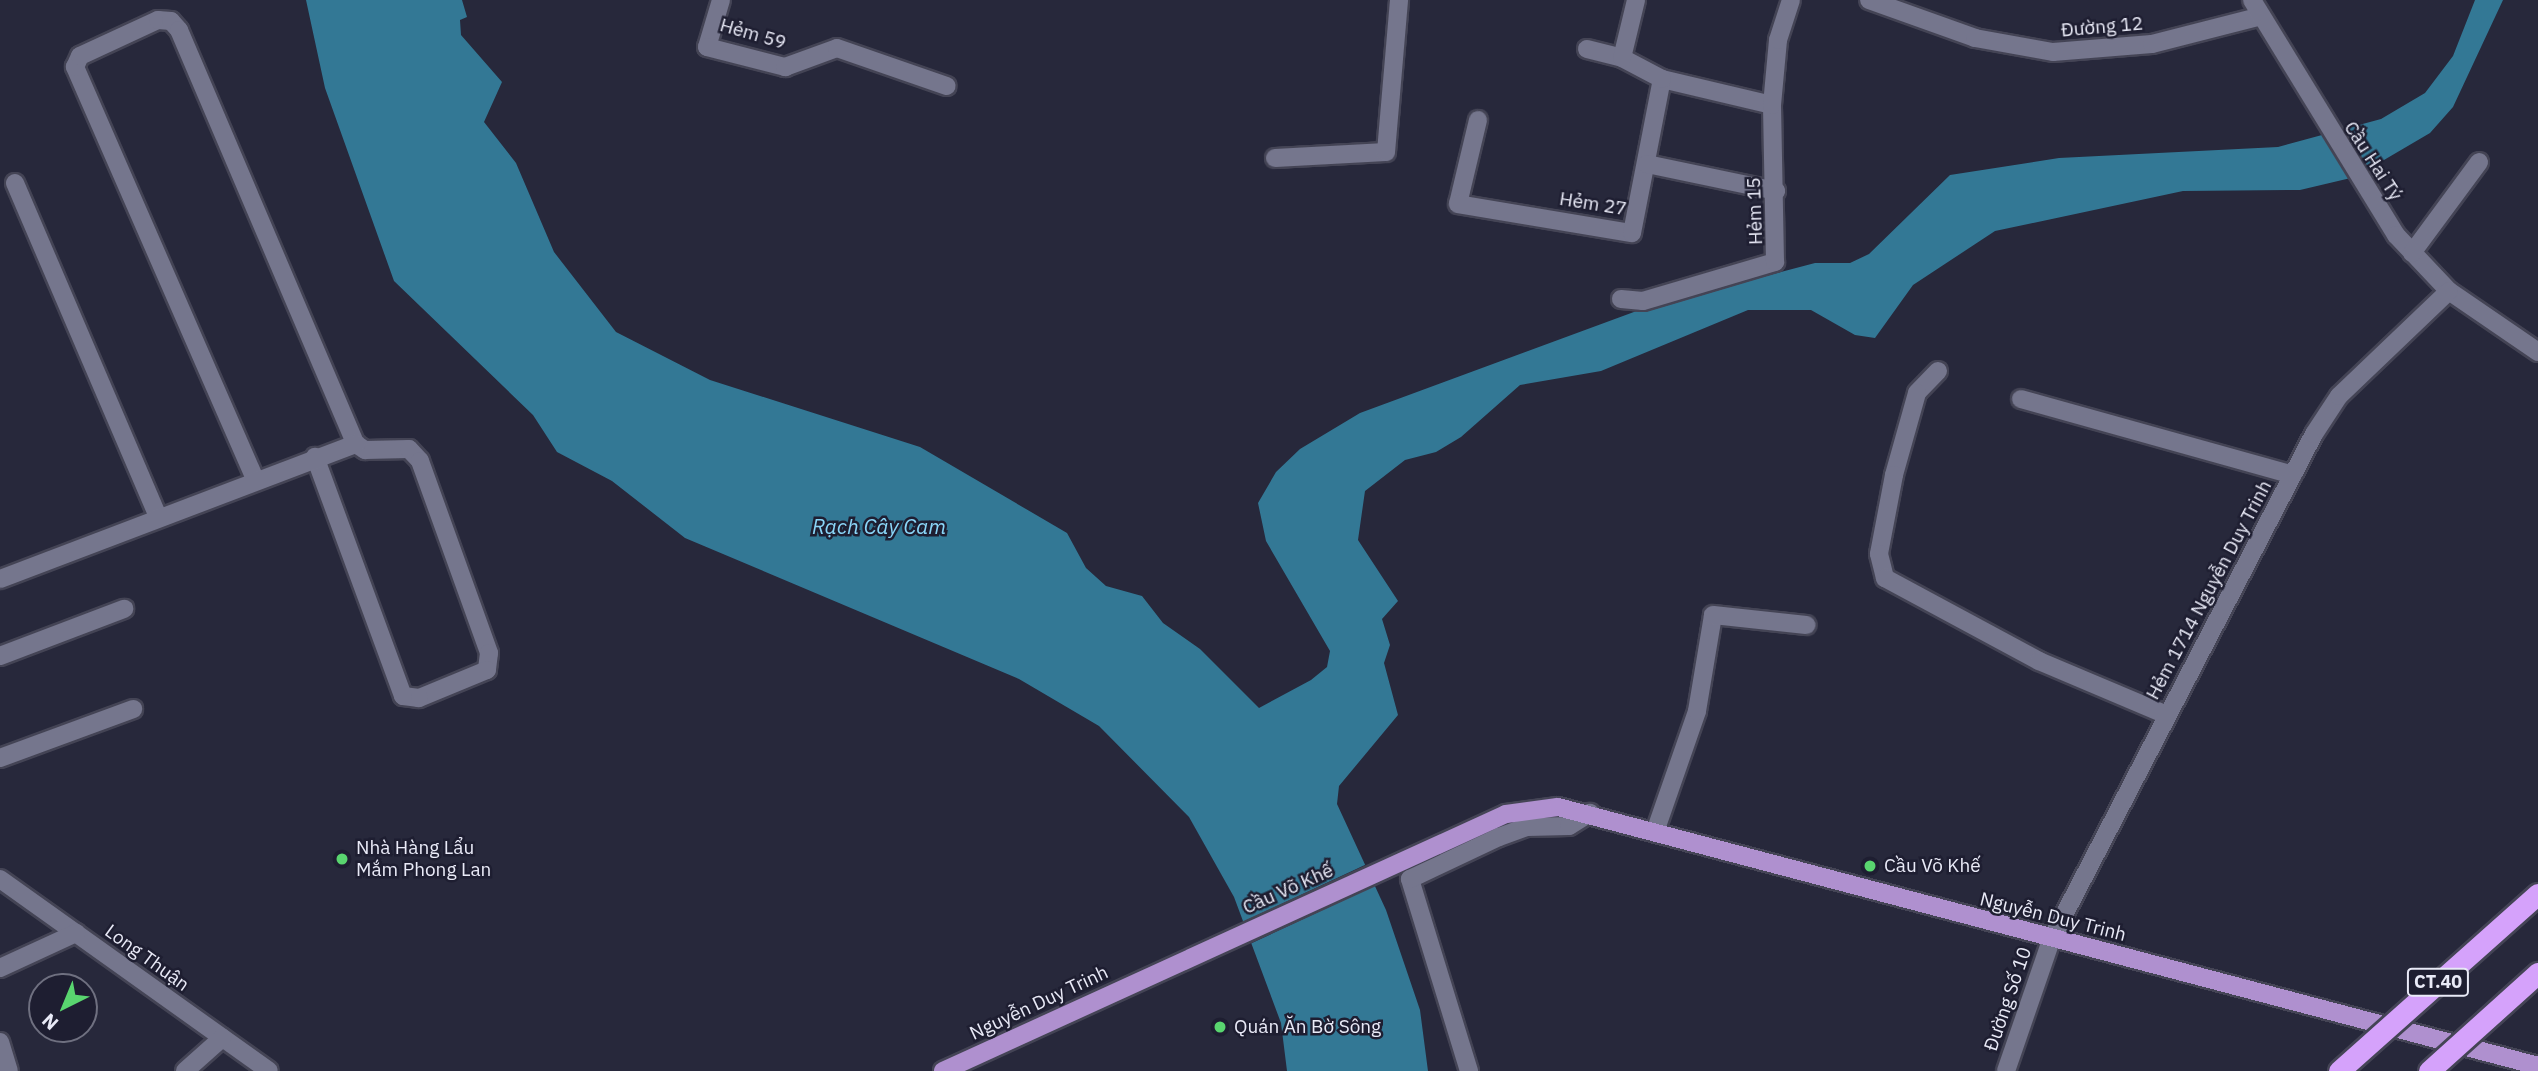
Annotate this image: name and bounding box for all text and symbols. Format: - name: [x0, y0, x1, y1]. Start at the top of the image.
- street label: Đường 12: [2060, 12, 2144, 42]
- street label: Hẻm 59: [717, 14, 789, 54]
- street label: Cầu Hai Tý: [2339, 117, 2407, 205]
- street label: Hẻm 15: [1742, 177, 1768, 245]
- street label: Hẻm 27: [1558, 187, 1628, 221]
- street label: Hẻm 1714 Nguyễn Duy Trinh: [2141, 476, 2277, 704]
- water label: Rạch Cây Cam: [812, 513, 946, 539]
- place label: Nhà Hàng Lẩu Mắm Phong Lan: [356, 837, 491, 881]
- marker: Nhà Hàng Lẩu Mắm Phong Lan: [334, 851, 350, 867]
- place label: Cầu Võ Khế: [1884, 855, 1981, 877]
- marker: Cầu Võ Khế: [1862, 858, 1878, 874]
- street label: Cầu Võ Khế: [1239, 859, 1337, 919]
- street label: Nguyễn Duy Trinh: [1977, 888, 2129, 946]
- street label: Long Thuận: [100, 920, 194, 996]
- street label: Đường Số 10: [1980, 944, 2036, 1054]
- street label: Nguyễn Duy Trinh: [966, 961, 1112, 1045]
- road number: CT.40: [2406, 967, 2470, 996]
- north arrow: [28, 973, 98, 1043]
- text: N: [37, 1008, 63, 1035]
- place label: Quán Ăn Bờ Sông: [1234, 1016, 1381, 1038]
- marker: Quán Ăn Bờ Sông: [1212, 1019, 1228, 1035]

